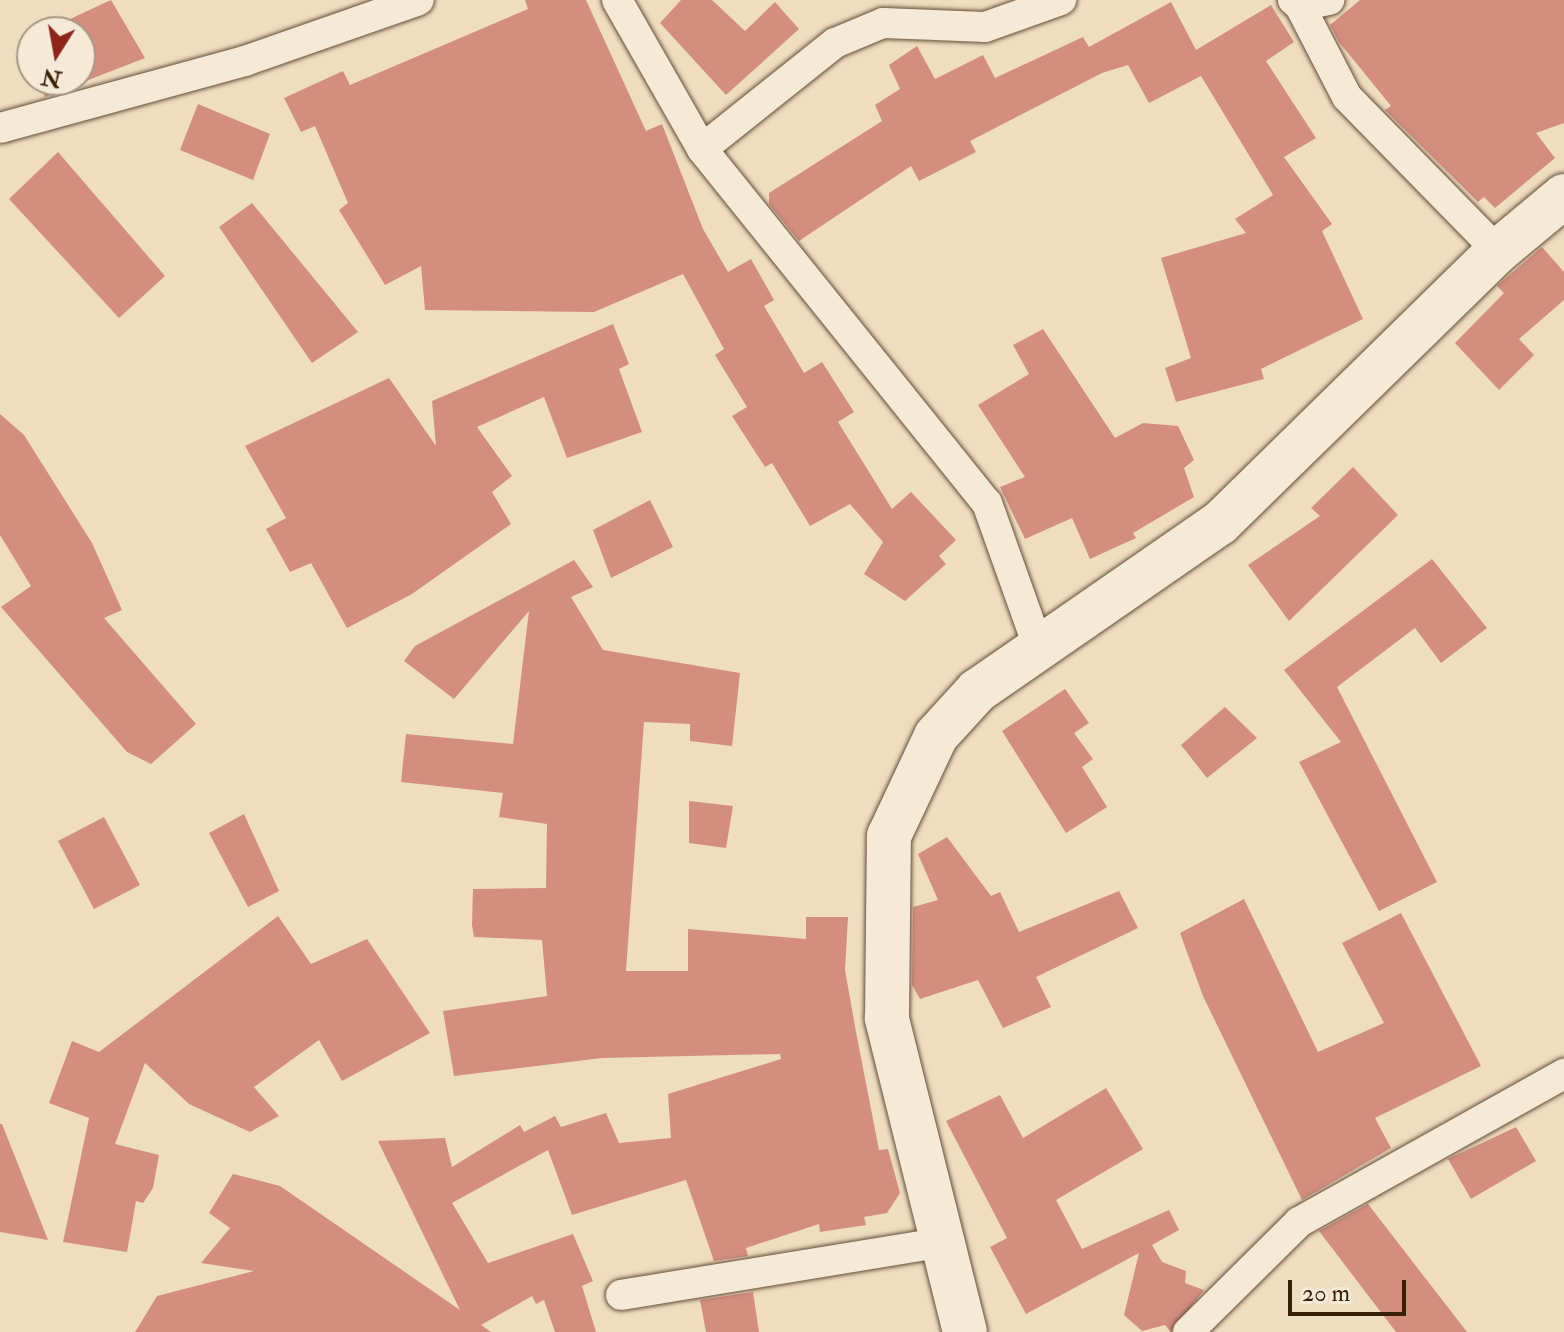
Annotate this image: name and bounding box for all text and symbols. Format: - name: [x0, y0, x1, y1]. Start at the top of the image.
- north arrow: [16, 16, 96, 96]
- text: N: [39, 62, 64, 93]
- scale bar: [1292, 1264, 1410, 1314]
- text: 20 m: [1302, 1278, 1350, 1309]

